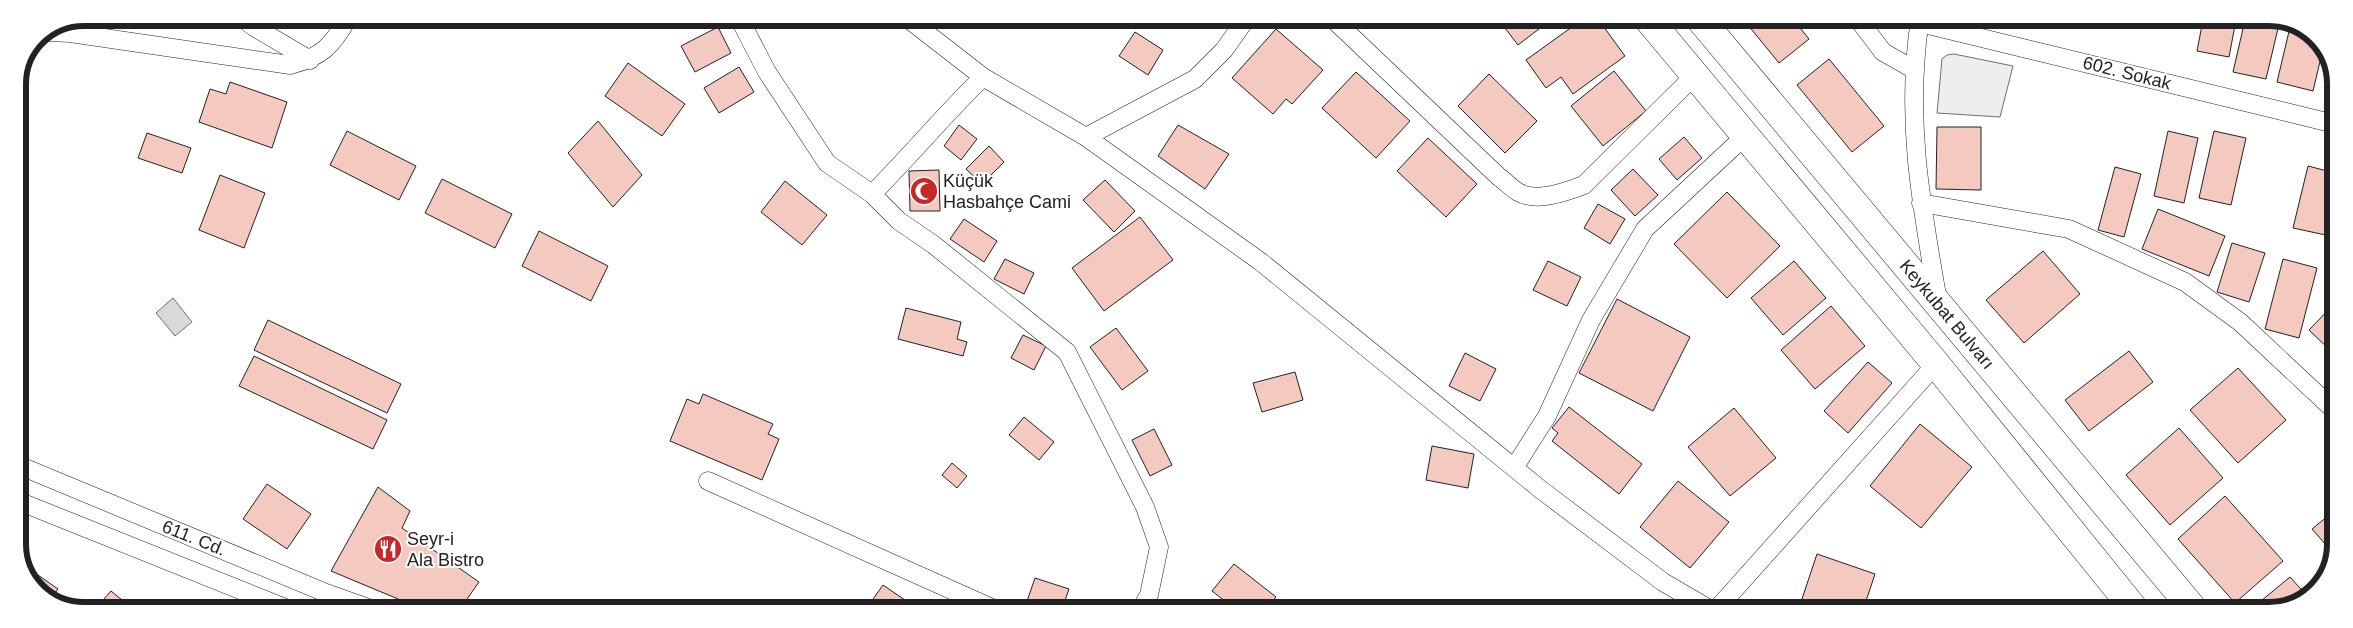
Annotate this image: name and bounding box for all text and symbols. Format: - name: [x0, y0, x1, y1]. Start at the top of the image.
- street label: 602. Sokak: [2081, 52, 2174, 94]
- place label: Küçük Hasbahçe Cami: [943, 171, 1071, 212]
- mosque icon: Küçük Hasbahçe Cami: [909, 176, 939, 206]
- street label: Keykubat Bulvarı: [1896, 256, 1998, 373]
- street label: 611. Cd.: [159, 516, 229, 560]
- place label: Seyr-i Ala Bistro: [407, 529, 484, 570]
- restaurant icon: Seyr-i Ala Bistro: [373, 534, 403, 564]

